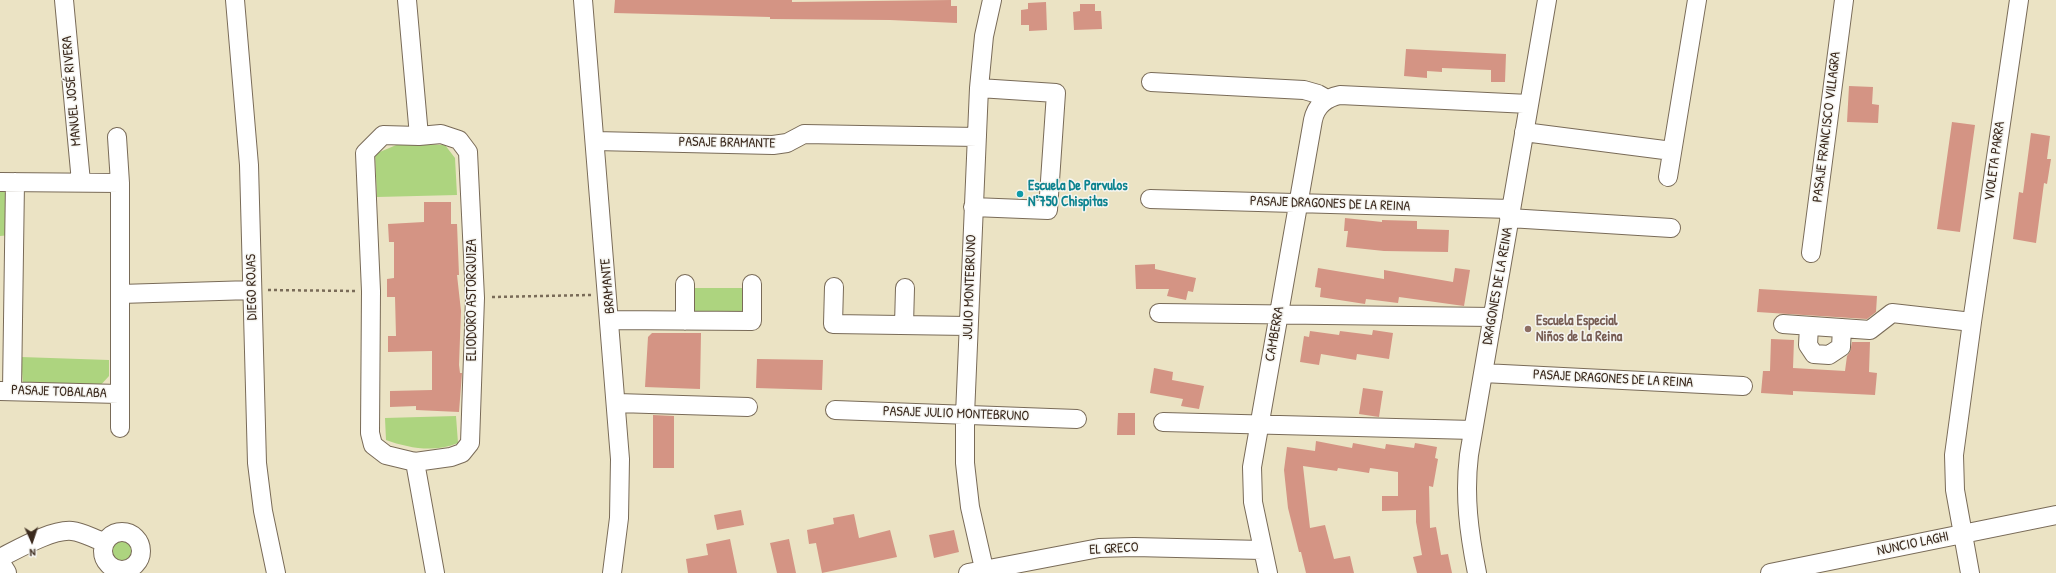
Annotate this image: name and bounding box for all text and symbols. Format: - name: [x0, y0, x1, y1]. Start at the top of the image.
- street label: MANUEL JOSÉ RIVERA: [59, 35, 85, 147]
- street label: PASAJE FRANCISCO VILLAGRA: [1809, 51, 1845, 203]
- street label: VIOLETA PARRA: [1981, 120, 2009, 202]
- street label: PASAJE BRAMANTE: [678, 134, 776, 152]
- place label: Escuela De Parvulos N°750 Chispitas: [1028, 178, 1128, 210]
- marker: Escuela De Parvulos N°750 Chispitas: [1015, 189, 1025, 199]
- street label: PASAJE DRAGONES DE LA REINA: [1250, 193, 1410, 215]
- street label: DRAGONES DE LA REINA: [1479, 226, 1517, 346]
- street label: JULIO MONTEBRUNO: [960, 234, 980, 340]
- street label: ELIODORO ASTORQUIZA: [464, 239, 480, 361]
- street label: DIEGO ROJAS: [243, 254, 261, 320]
- street label: BRAMANTE: [597, 258, 619, 314]
- street label: CAMBERRA: [1262, 305, 1288, 363]
- place label: Escuela Especial Niños de La Reina: [1536, 313, 1622, 346]
- marker: Escuela Especial Niños de La Reina: [1523, 324, 1533, 334]
- street label: PASAJE DRAGONES DE LA REINA: [1532, 366, 1694, 392]
- street label: PASAJE TOBALABA: [11, 382, 107, 402]
- street label: PASAJE JULIO MONTEBRUNO: [883, 403, 1029, 425]
- north arrow: [12, 521, 52, 561]
- street label: NUNCIO LAGHI: [1875, 528, 1951, 560]
- street label: EL GRECO: [1089, 539, 1139, 559]
- text: N: [29, 546, 36, 560]

